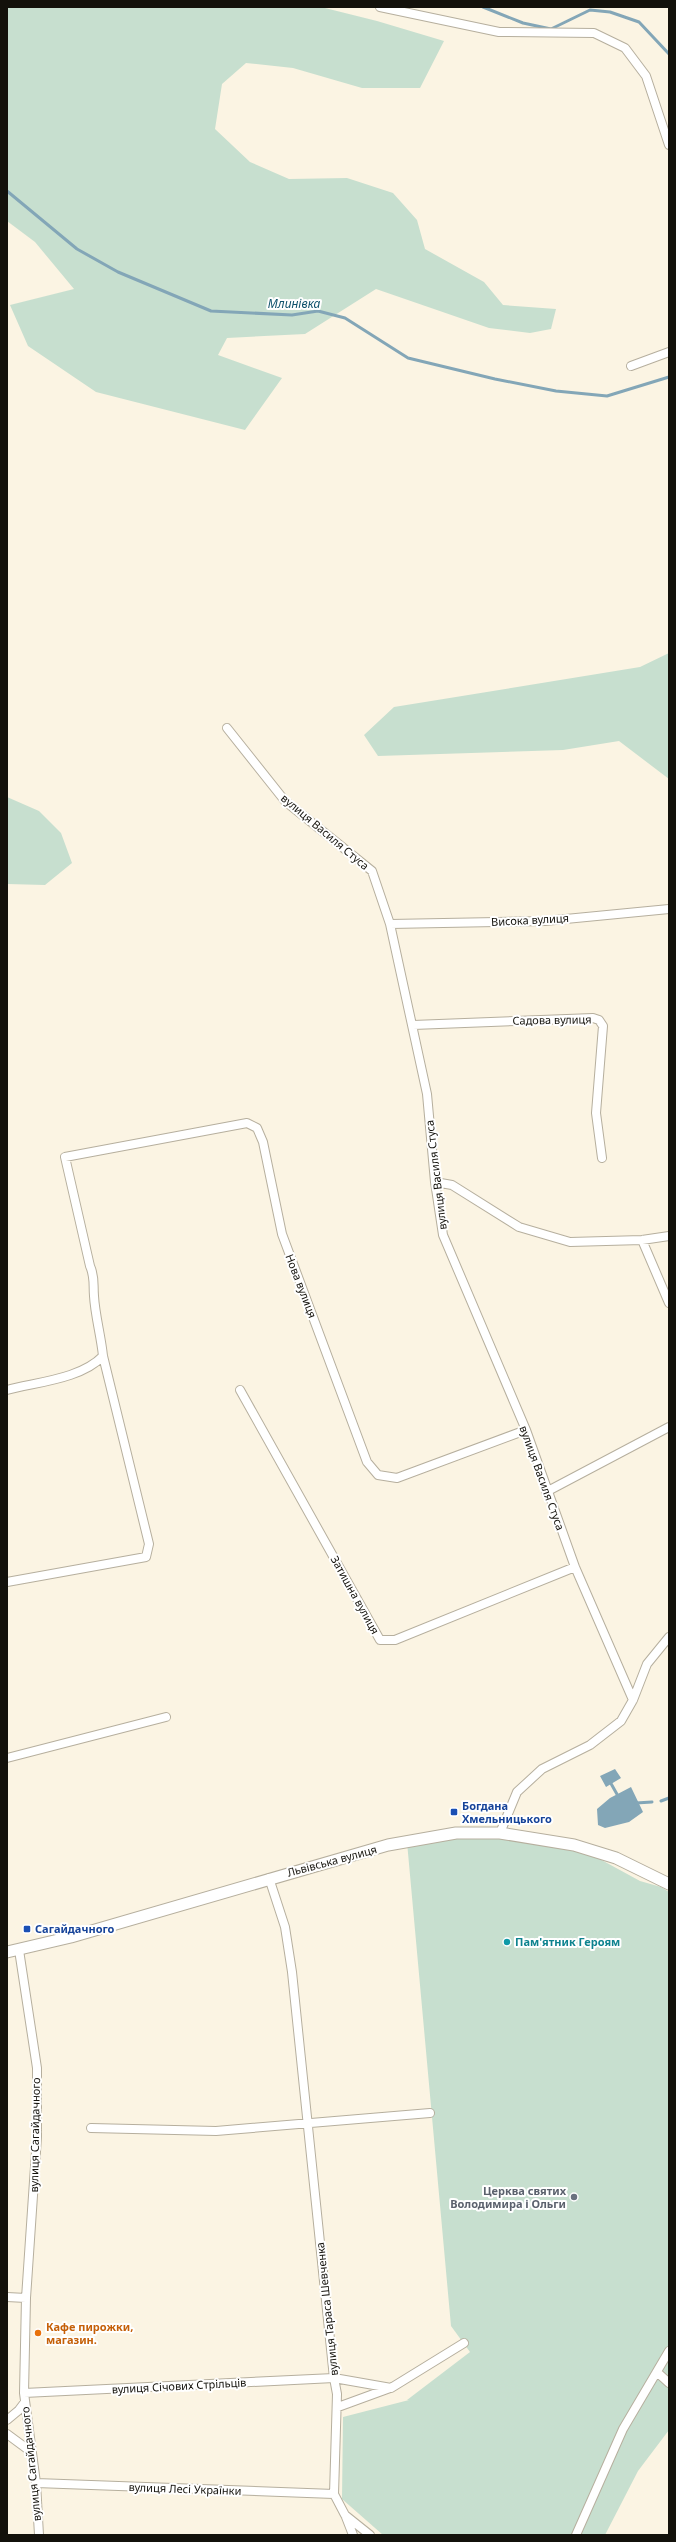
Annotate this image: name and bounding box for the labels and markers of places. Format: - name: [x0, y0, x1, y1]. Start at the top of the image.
- place label: Богдана Хмельницького: [462, 1798, 552, 1826]
- marker: Богдана Хмельницького: [449, 1807, 459, 1817]
- place label: Сагайдачного: [35, 1921, 115, 1936]
- marker: Сагайдачного: [22, 1924, 32, 1934]
- place label: Пам'ятник Героям: [515, 1934, 620, 1949]
- marker: Пам'ятник Героям: [502, 1937, 512, 1947]
- place label: Церква святих Володимира і Ольги: [450, 2183, 567, 2211]
- marker: Церква святих Володимира і Ольги: [569, 2192, 579, 2202]
- place label: Кафе пирожки, магазин.: [46, 2319, 133, 2347]
- marker: Кафе пирожки, магазин.: [33, 2328, 43, 2338]

